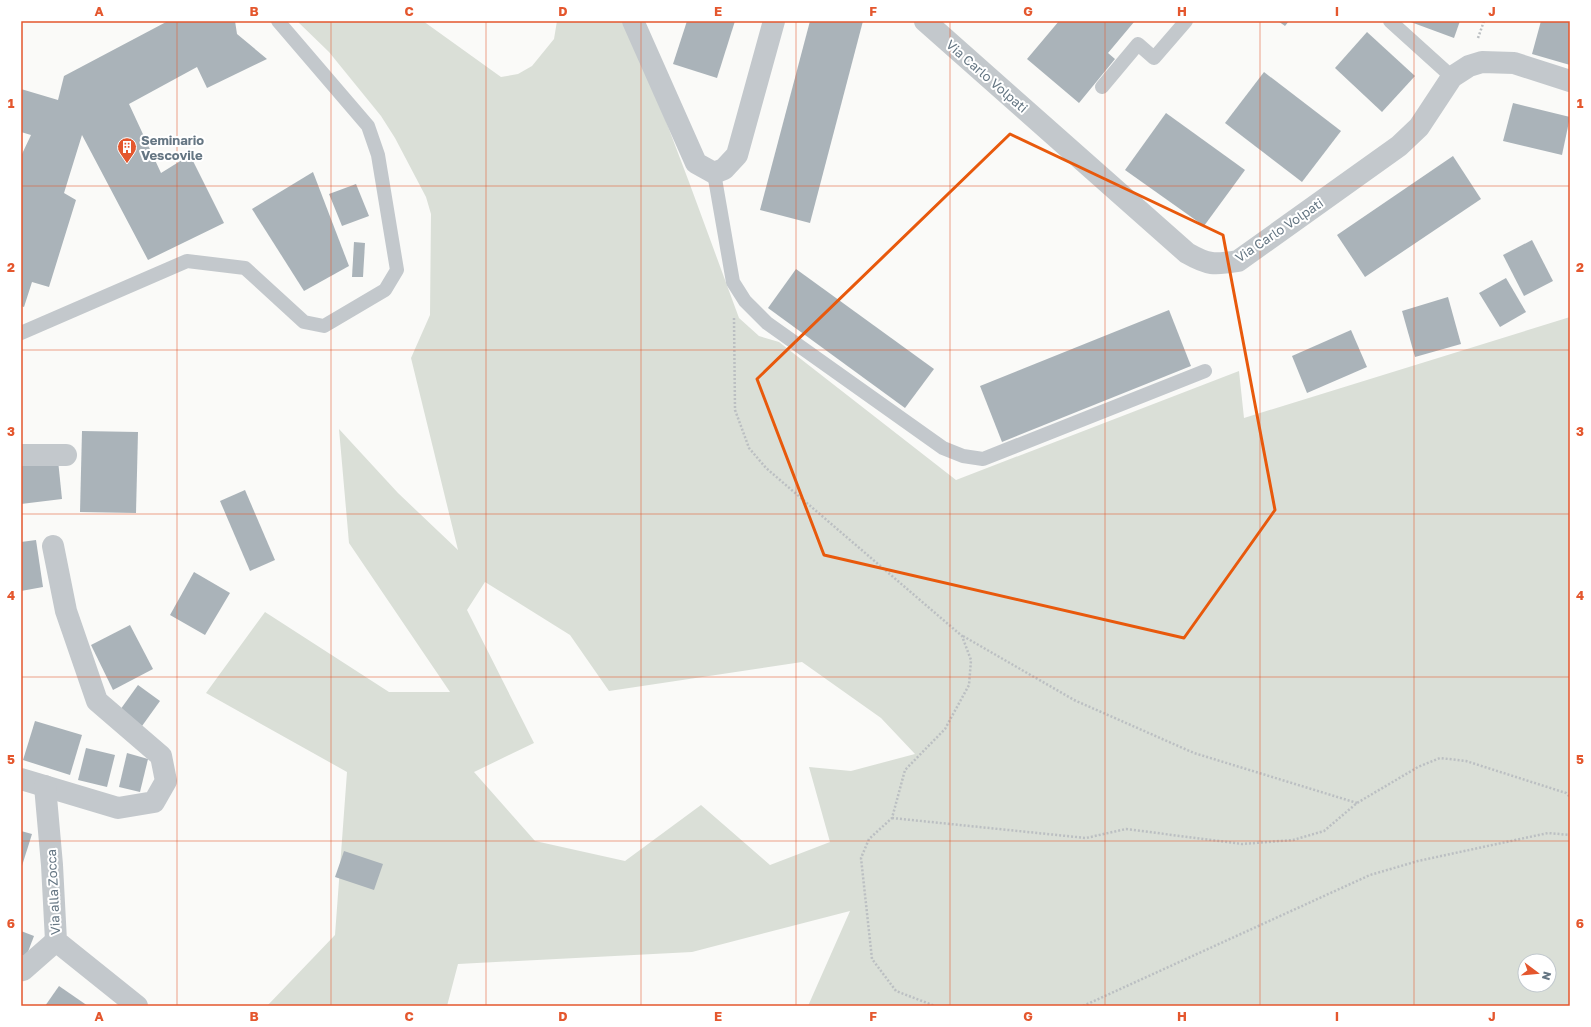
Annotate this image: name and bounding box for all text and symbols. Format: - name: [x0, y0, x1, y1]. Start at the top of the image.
- text: A: [94, 3, 104, 19]
- text: B: [249, 3, 259, 19]
- text: C: [404, 3, 414, 19]
- text: D: [558, 3, 568, 19]
- text: E: [714, 3, 722, 19]
- text: F: [869, 3, 877, 19]
- text: G: [1023, 3, 1033, 19]
- text: H: [1177, 3, 1187, 19]
- text: I: [1335, 3, 1339, 19]
- text: J: [1488, 3, 1496, 19]
- street label: Via Carlo Volpati: [943, 36, 1031, 116]
- text: 1: [8, 95, 15, 111]
- text: 1: [1577, 95, 1584, 111]
- place label: Seminario Vescovile: [141, 132, 204, 163]
- building icon: Seminario Vescovile: [116, 136, 138, 164]
- street label: Via Carlo Volpati: [1232, 195, 1326, 265]
- text: 2: [7, 259, 15, 275]
- text: 2: [1576, 259, 1584, 275]
- text: 3: [7, 423, 15, 439]
- text: 3: [1576, 423, 1584, 439]
- text: 4: [7, 587, 15, 603]
- text: 4: [1576, 587, 1584, 603]
- text: 5: [7, 751, 15, 767]
- text: 5: [1576, 751, 1584, 767]
- street label: Via alla Zocca: [43, 849, 63, 935]
- text: 6: [7, 915, 15, 931]
- text: 6: [1576, 915, 1584, 931]
- north arrow: [1517, 953, 1557, 993]
- text: N: [1540, 970, 1554, 982]
- text: A: [94, 1008, 104, 1024]
- text: B: [249, 1008, 259, 1024]
- text: C: [404, 1008, 414, 1024]
- text: D: [558, 1008, 568, 1024]
- text: E: [714, 1008, 722, 1024]
- text: F: [869, 1008, 877, 1024]
- text: G: [1023, 1008, 1033, 1024]
- text: H: [1177, 1008, 1187, 1024]
- text: I: [1335, 1008, 1339, 1024]
- text: J: [1488, 1008, 1496, 1024]

